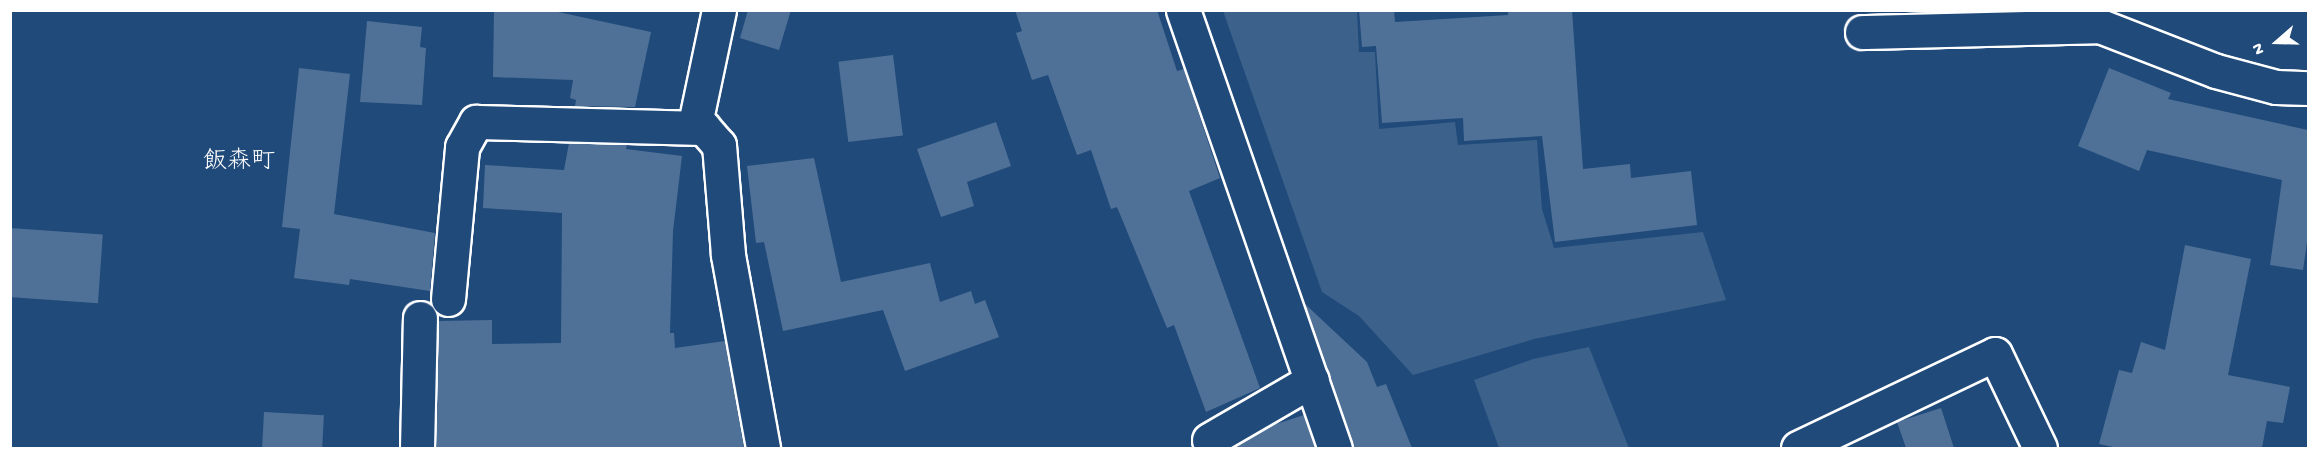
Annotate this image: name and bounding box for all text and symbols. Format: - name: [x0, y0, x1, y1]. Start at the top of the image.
- north arrow: [2247, 12, 2307, 72]
- text: N: [2249, 40, 2270, 56]
- district label: 飯森町: [203, 149, 275, 177]

